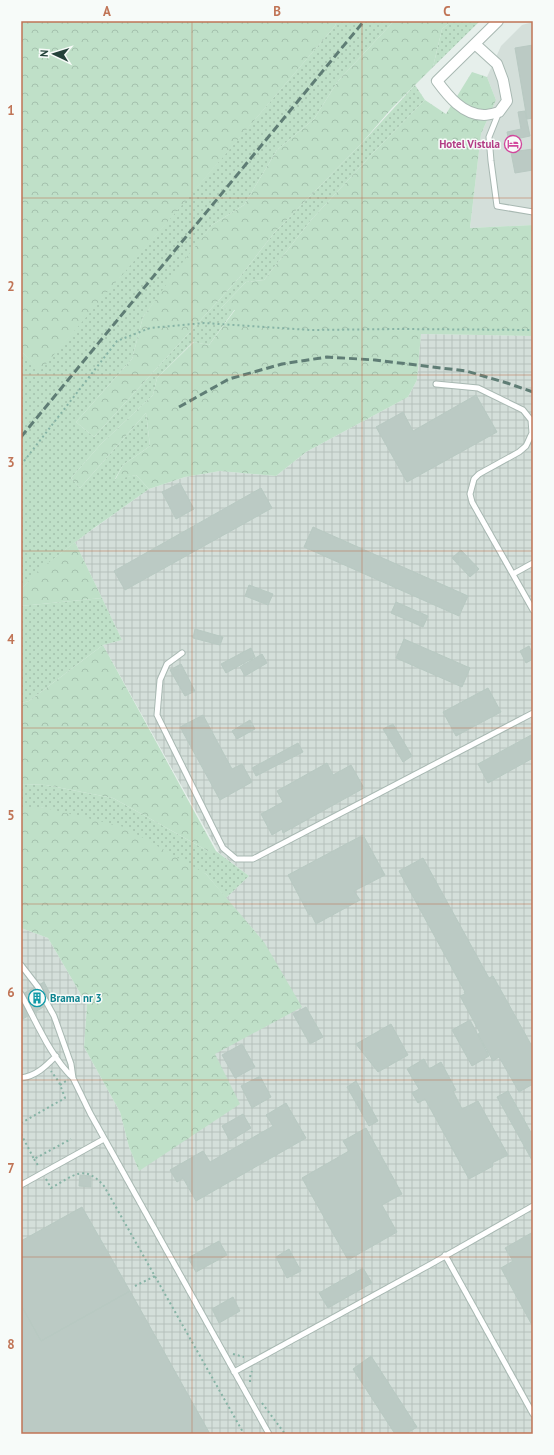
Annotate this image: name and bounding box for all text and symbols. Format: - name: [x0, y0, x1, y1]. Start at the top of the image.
- text: A: [103, 3, 111, 20]
- text: B: [273, 3, 281, 20]
- text: C: [443, 3, 451, 20]
- north arrow: [34, 34, 74, 74]
- text: N: [37, 49, 51, 57]
- text: 1: [7, 102, 15, 119]
- hotel icon: Hotel Vistula: [503, 134, 523, 154]
- place label: Hotel Vistula: [439, 137, 500, 151]
- text: 2: [7, 278, 15, 295]
- text: 3: [7, 454, 15, 471]
- text: 4: [7, 631, 15, 648]
- text: 5: [7, 807, 15, 824]
- text: 6: [7, 984, 15, 1001]
- building icon: Brama nr 3: [27, 988, 47, 1008]
- place label: Brama nr 3: [50, 991, 102, 1005]
- text: 7: [7, 1160, 15, 1177]
- text: 8: [7, 1336, 15, 1353]

